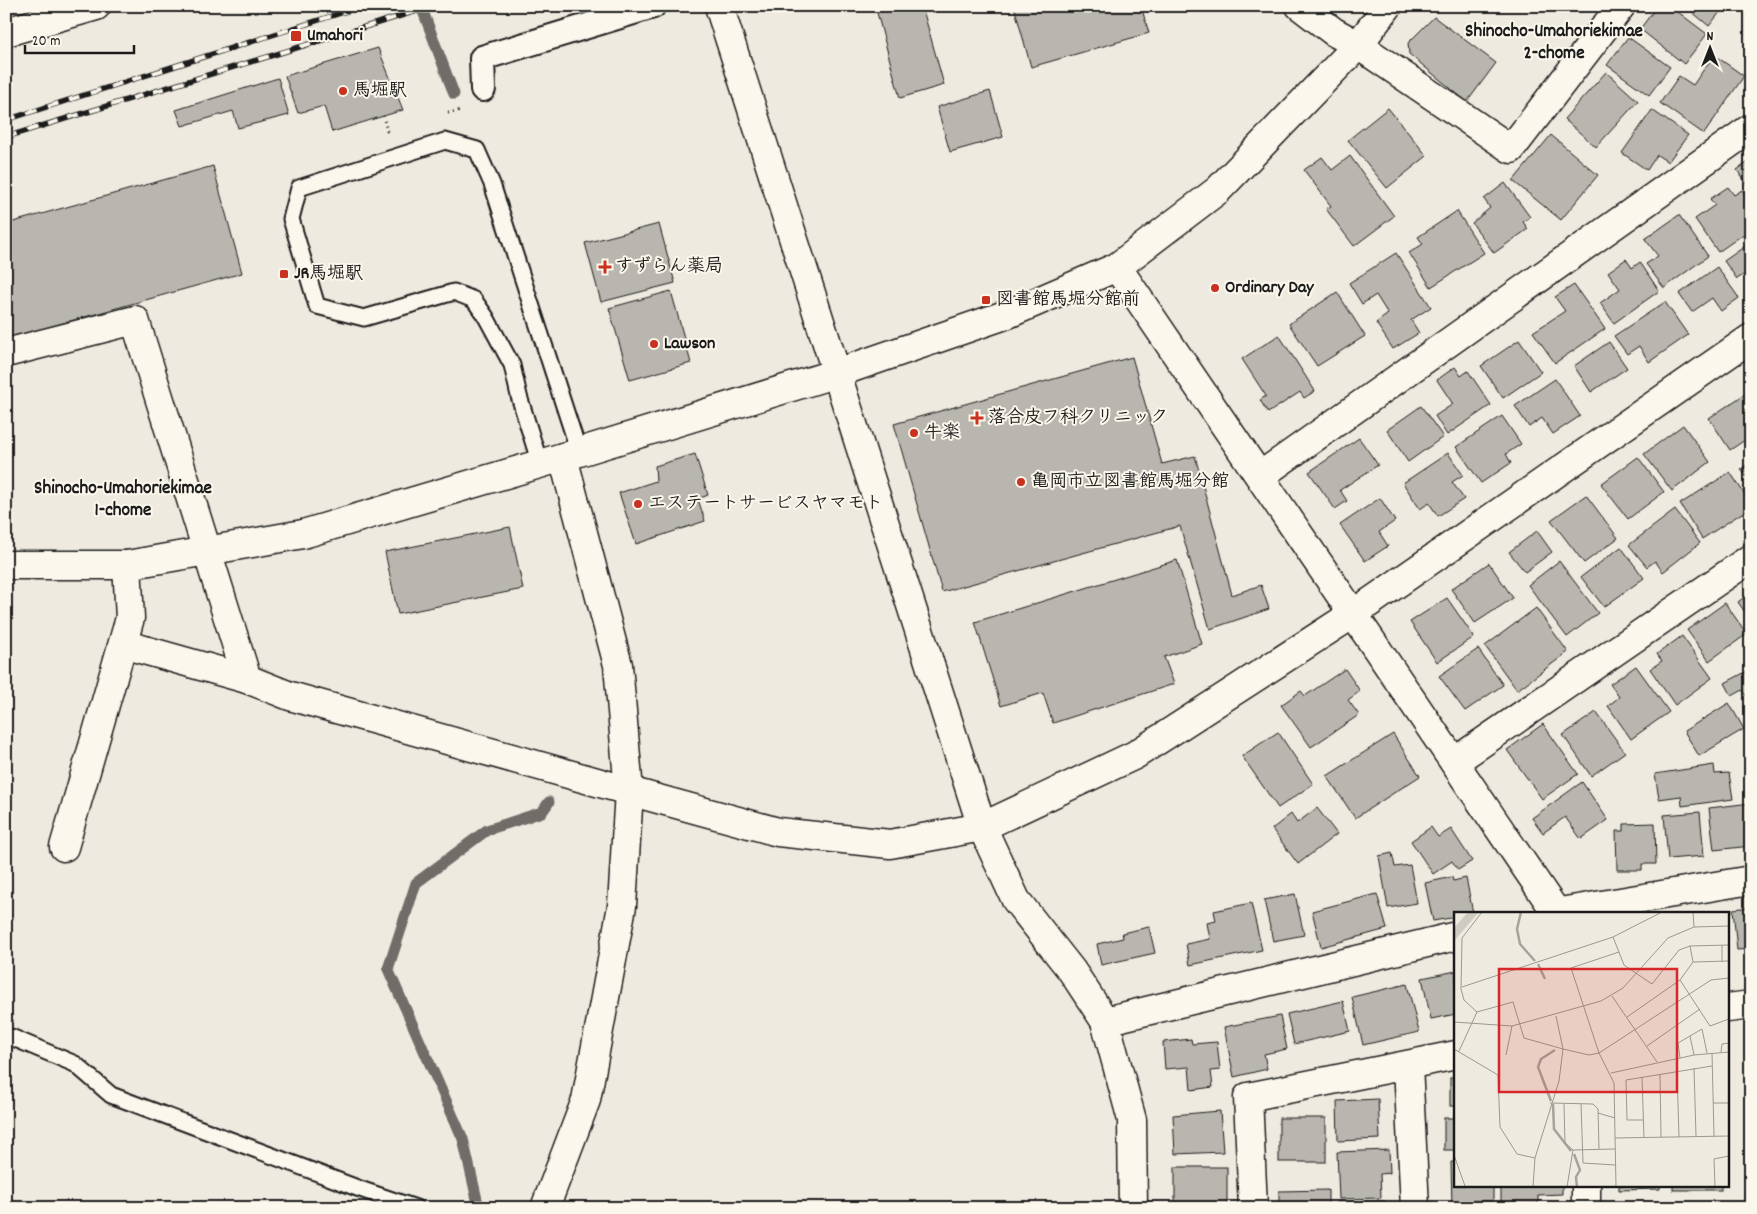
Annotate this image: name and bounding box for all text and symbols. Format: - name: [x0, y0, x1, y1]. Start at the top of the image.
- district label: Shinocho-Umahoriekimae 2-chome: [1465, 19, 1643, 68]
- scale bar: [25, 22, 134, 54]
- north arrow: [1684, 22, 1734, 72]
- place label: Umahori: [307, 24, 363, 49]
- text: N: [1707, 27, 1714, 47]
- marker: Umahori: [289, 29, 303, 43]
- text: 20 m: [32, 31, 60, 53]
- place label: 馬堀駅: [353, 79, 407, 104]
- marker: 馬堀駅: [337, 85, 349, 97]
- place label: すずらん薬局: [615, 255, 723, 280]
- marker: すずらん薬局: [599, 261, 611, 273]
- place label: JR馬堀駅: [294, 262, 363, 287]
- marker: JR馬堀駅: [278, 268, 290, 280]
- place label: Ordinary Day: [1225, 276, 1314, 301]
- marker: Ordinary Day: [1209, 282, 1221, 294]
- place label: 図書館馬堀分館前: [996, 288, 1140, 313]
- marker: 図書館馬堀分館前: [980, 294, 992, 306]
- place label: Lawson: [664, 332, 715, 357]
- marker: Lawson: [648, 338, 660, 350]
- place label: 落合皮フ科クリニック: [988, 406, 1168, 431]
- marker: 落合皮フ科クリニック: [970, 411, 984, 425]
- place label: 牛楽: [924, 421, 960, 446]
- marker: 牛楽: [908, 427, 920, 439]
- place label: 亀岡市立図書館馬堀分館: [1031, 470, 1229, 495]
- district label: Shinocho-Umahoriekimae 1-chome: [34, 476, 212, 525]
- marker: 亀岡市立図書館馬堀分館: [1015, 476, 1027, 488]
- place label: エステートサービスヤマモト: [648, 492, 883, 517]
- marker: エステートサービスヤマモト: [632, 498, 644, 510]
- inset map: [1454, 912, 1730, 1186]

